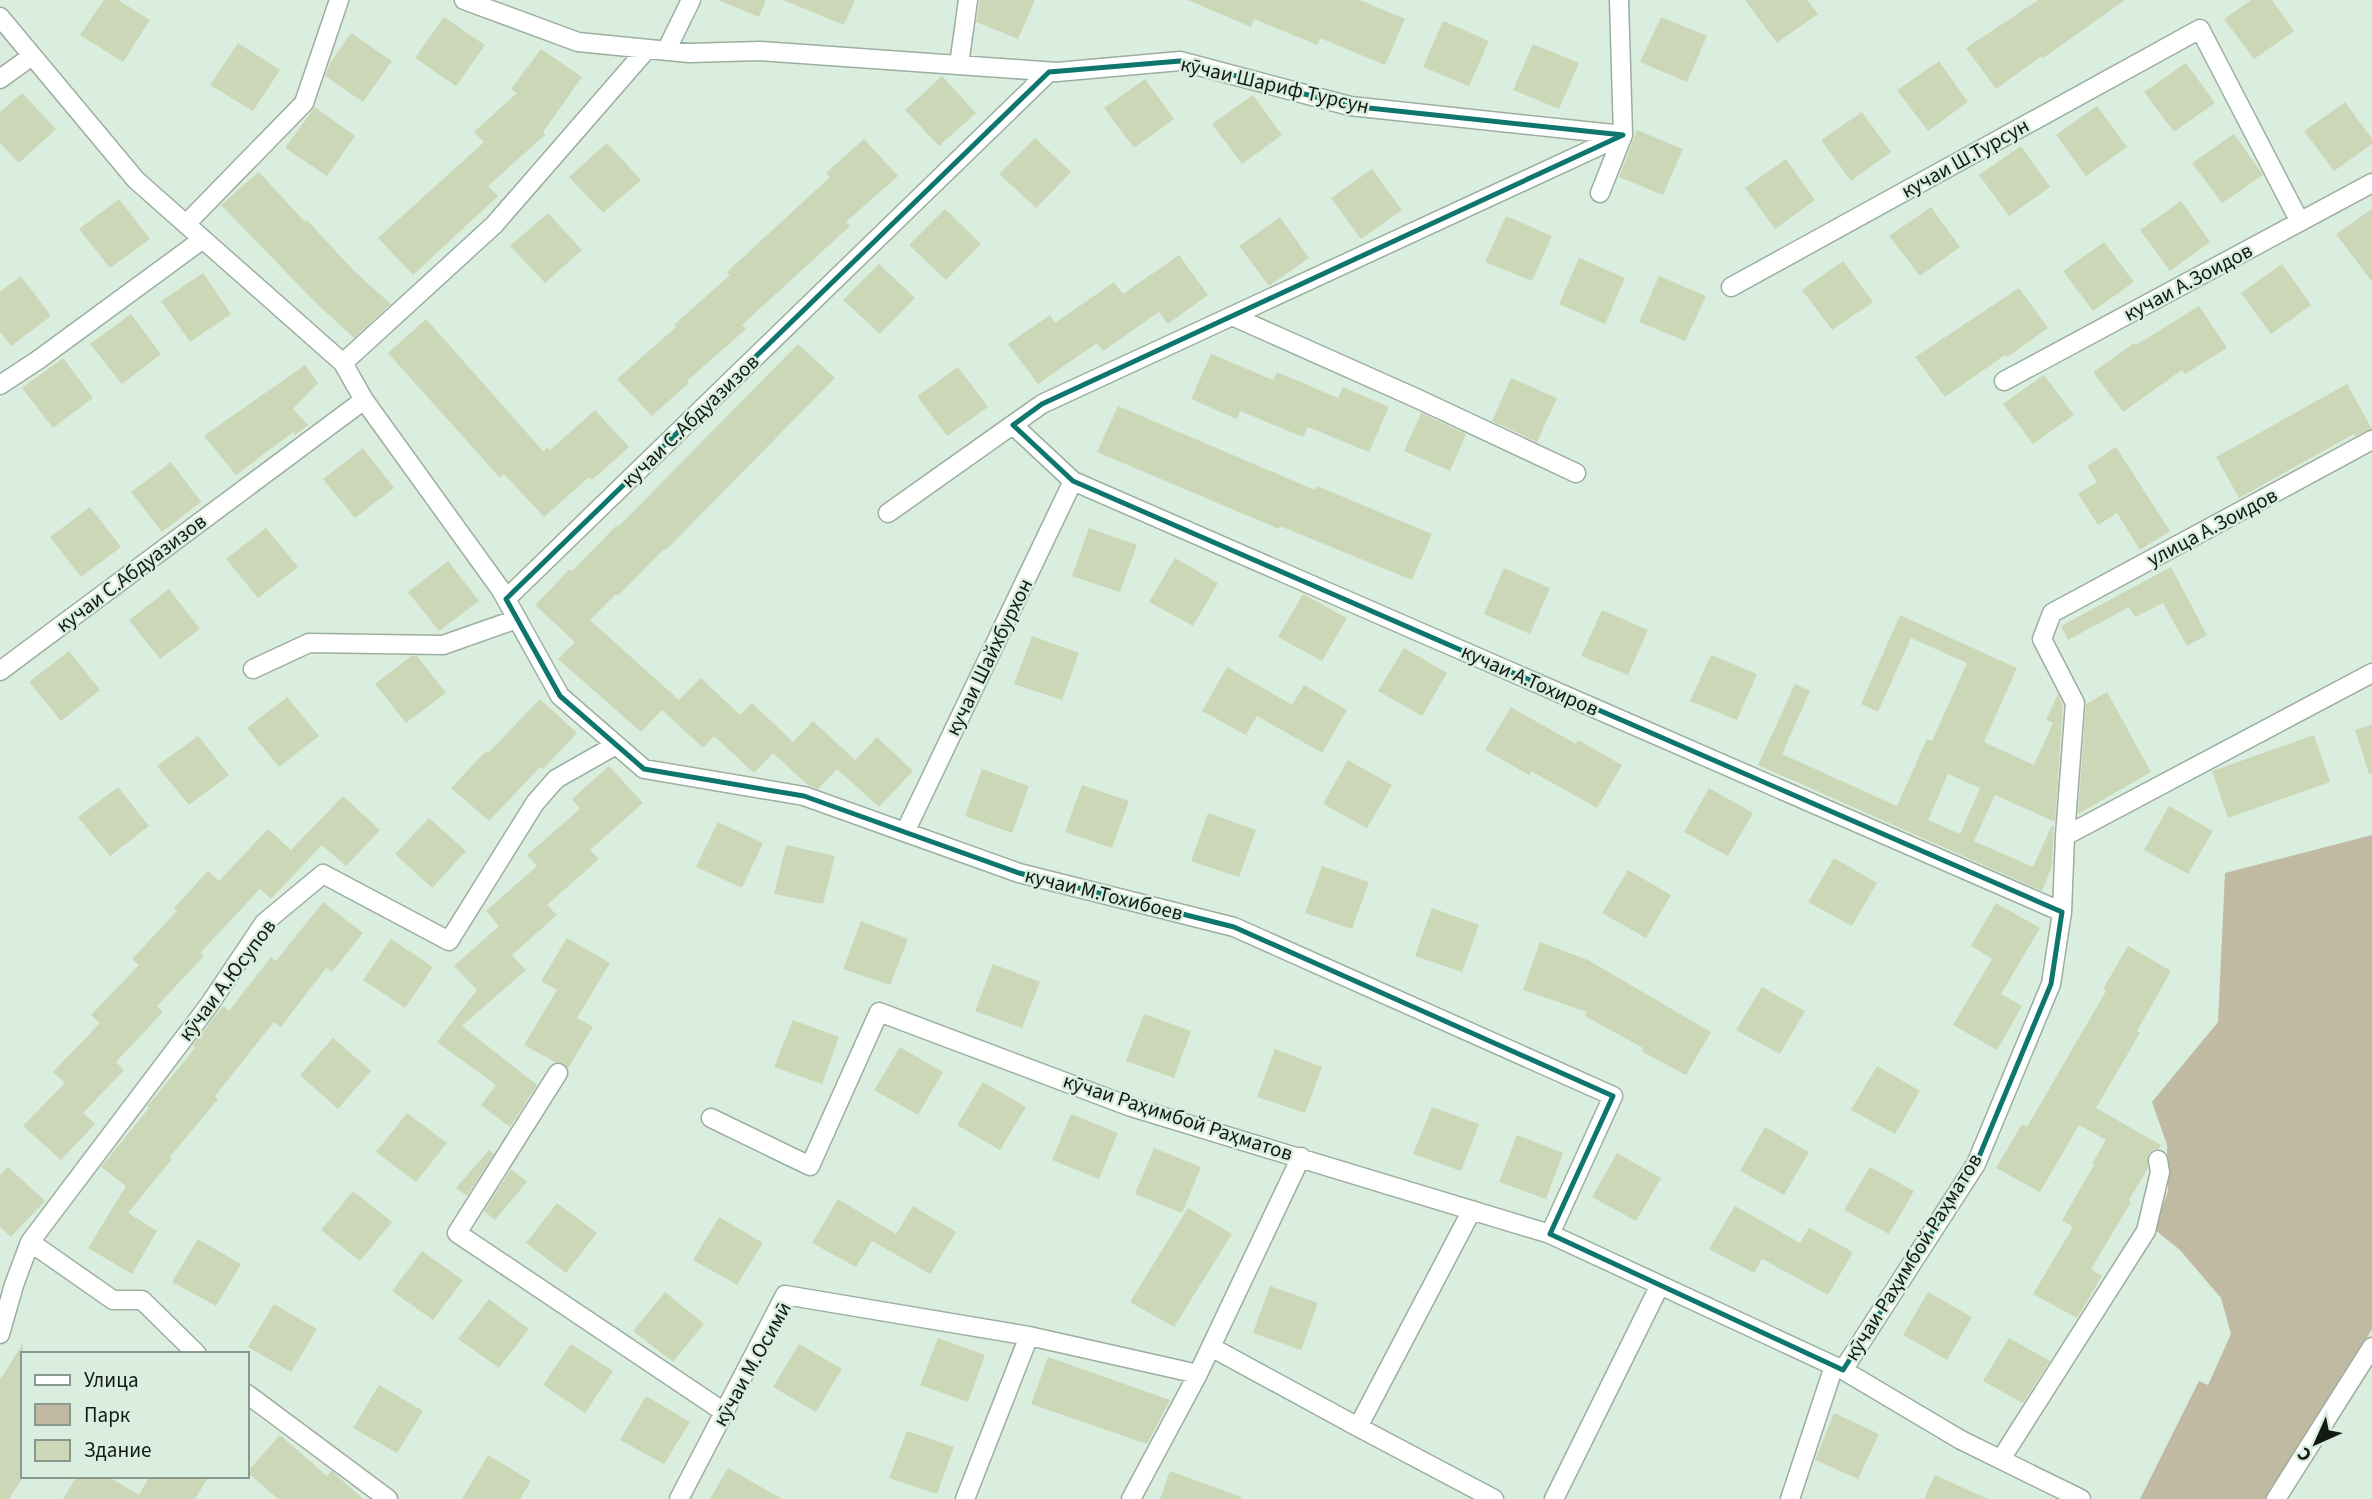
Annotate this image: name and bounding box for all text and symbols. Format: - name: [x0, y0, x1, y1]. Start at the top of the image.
- street label: кӯчаи Шариф Турсун: [1178, 49, 1372, 121]
- street label: кучаи Ш.Турсун: [1896, 110, 2034, 206]
- street label: кучаи А.Зоидов: [2118, 235, 2258, 329]
- street label: кучаи С.Абдуазизов: [614, 347, 766, 495]
- street label: улица А.Зоидов: [2141, 480, 2283, 574]
- street label: кучаи С.Абдуазизов: [49, 506, 213, 640]
- street label: кучаи Шайхбурхон: [938, 573, 1040, 741]
- street label: кучаи А.Тохиров: [1456, 636, 1604, 724]
- street label: кучаи М.Тохибоев: [1022, 860, 1186, 928]
- street label: кӯчаи А.Юсупов: [171, 913, 283, 1047]
- street label: кӯчаи Раҳимбой Раҳматов: [1059, 1066, 1297, 1168]
- street label: кӯчаи Раҳимбой Раҳматов: [1837, 1147, 1989, 1367]
- street label: кӯчаи М.Осимӣ: [705, 1296, 799, 1432]
- legend: [21, 1352, 248, 1478]
- text: Улица: [84, 1365, 139, 1395]
- text: Парк: [84, 1400, 131, 1430]
- north arrow: [2281, 1408, 2351, 1478]
- text: Здание: [84, 1435, 152, 1465]
- text: С: [2292, 1441, 2318, 1467]

